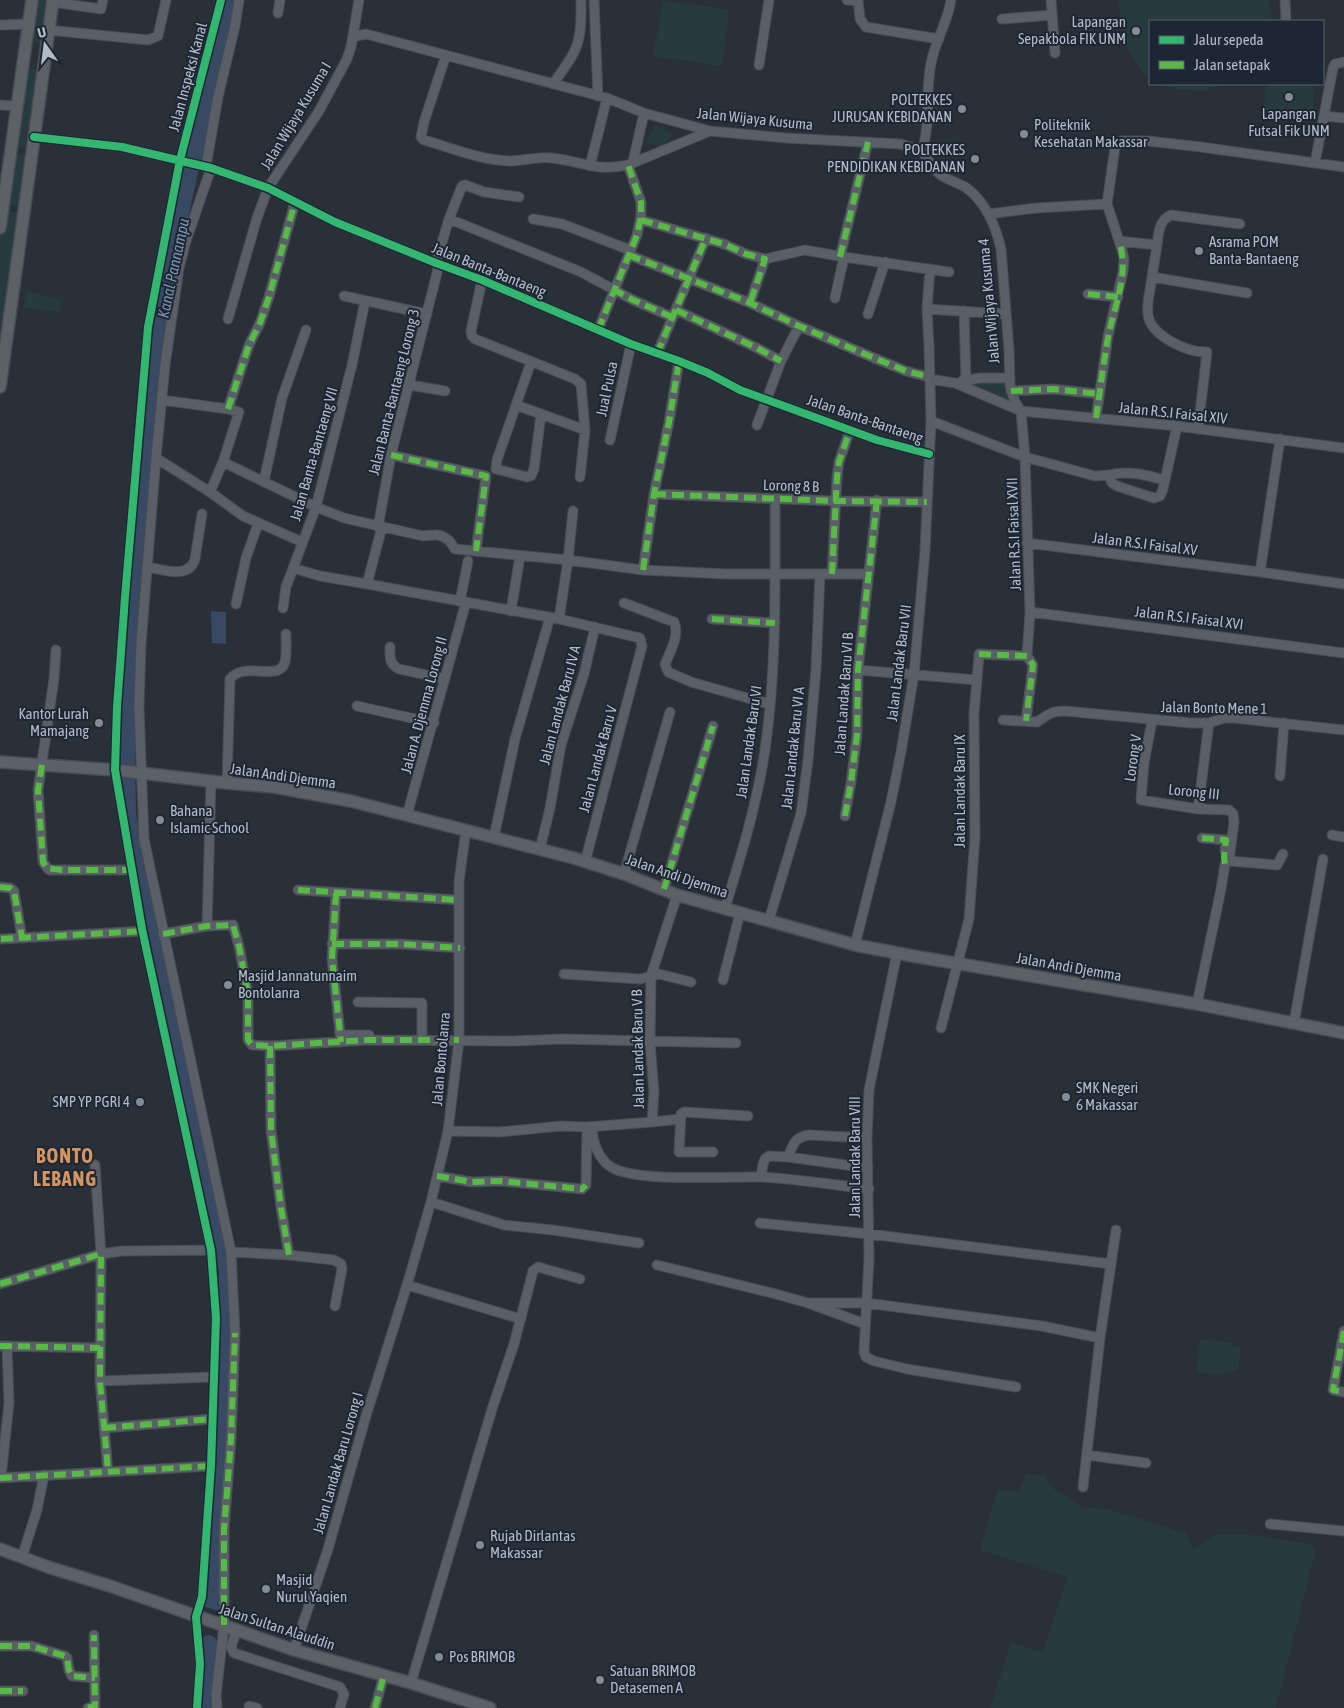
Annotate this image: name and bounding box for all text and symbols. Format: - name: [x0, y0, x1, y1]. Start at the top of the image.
- place label: Lapangan Sepakbola FIK UNM: [1018, 13, 1126, 47]
- north arrow: [20, 20, 70, 70]
- legend: [1149, 20, 1324, 85]
- street label: Jalan Inspeksi Kanal: [165, 21, 210, 133]
- text: U: [36, 24, 48, 41]
- marker: Lapangan Sepakbola FIK UNM: [1130, 25, 1142, 37]
- text: Jalur sepeda: [1194, 31, 1264, 48]
- text: Jalan setapak: [1194, 56, 1271, 73]
- street label: Jalan Wijaya Kusuma I: [257, 59, 334, 173]
- place label: POLTEKKES JURUSAN KEBIDANAN: [832, 91, 952, 125]
- marker: Lapangan Futsal Fik UNM: [1283, 91, 1295, 103]
- marker: POLTEKKES JURUSAN KEBIDANAN: [956, 103, 968, 115]
- street label: Jalan Wijaya Kusuma: [696, 104, 814, 133]
- place label: Lapangan Futsal Fik UNM: [1248, 105, 1330, 139]
- place label: Politeknik Kesehatan Makassar: [1034, 116, 1148, 150]
- marker: Politeknik Kesehatan Makassar: [1018, 128, 1030, 140]
- place label: POLTEKKES PENDIDIKAN KEBIDANAN: [827, 141, 965, 175]
- marker: POLTEKKES PENDIDIKAN KEBIDANAN: [969, 153, 981, 165]
- water label: Kanal Pannampu: [154, 216, 193, 320]
- place label: Asrama POM Banta-Bantaeng: [1209, 233, 1299, 267]
- street label: Jalan Wijaya Kusuma 4: [975, 238, 1002, 364]
- street label: Jalan Banta-Bantaeng: [430, 239, 549, 300]
- marker: Asrama POM Banta-Bantaeng: [1193, 245, 1205, 257]
- street label: Jalan Banta-Bantaeng Lorong 3: [365, 307, 422, 477]
- street label: Jual Pulsa: [592, 360, 621, 418]
- street label: Jalan Banta-Bantaeng VII: [286, 385, 341, 523]
- street label: Jalan Banta-Bantaeng: [805, 391, 926, 447]
- street label: Jalan R.S.I Faisal XIV: [1118, 398, 1229, 427]
- street label: Lorong 8 B: [763, 476, 819, 495]
- street label: Jalan R.S.I Faisal XVII: [1003, 477, 1024, 591]
- street label: Jalan R.S.I Faisal XV: [1092, 529, 1199, 558]
- street label: Jalan R.S.I Faisal XVI: [1134, 602, 1244, 633]
- street label: Jalan Landak Baru VII: [883, 604, 914, 722]
- street label: Jalan Landak Baru VI B: [831, 632, 856, 756]
- street label: Jalan A. Djemma Lorong II: [397, 634, 450, 775]
- street label: Jalan Landak Baru IV A: [535, 643, 584, 767]
- street label: Jalan Landak Baru VI: [732, 684, 765, 799]
- street label: Jalan Landak Baru VI A: [778, 685, 807, 810]
- street label: Jalan Bonto Mene 1: [1160, 698, 1268, 717]
- street label: Jalan Landak Baru V: [575, 703, 620, 814]
- place label: Kantor Lurah Mamajang: [19, 705, 90, 739]
- marker: Kantor Lurah Mamajang: [93, 717, 105, 729]
- street label: Lorong V: [1121, 733, 1144, 783]
- street label: Jalan Landak Baru IX: [951, 734, 968, 848]
- street label: Jalan Andi Djemma: [229, 760, 337, 791]
- street label: Lorong III: [1168, 780, 1221, 803]
- place label: Bahana Islamic School: [170, 802, 249, 836]
- marker: Bahana Islamic School: [154, 814, 166, 826]
- street label: Jalan Andi Djemma: [624, 850, 730, 901]
- street label: Jalan Andi Djemma: [1015, 949, 1123, 984]
- place label: Masjid Jannatunnaim Bontolanra: [238, 967, 357, 1001]
- marker: Masjid Jannatunnaim Bontolanra: [222, 979, 234, 991]
- street label: Jalan Landak Baru V B: [628, 989, 647, 1109]
- street label: Jalan Bontolanra: [428, 1011, 453, 1107]
- place label: SMK Negeri 6 Makassar: [1076, 1079, 1138, 1113]
- marker: SMK Negeri 6 Makassar: [1060, 1091, 1072, 1103]
- place label: SMP YP PGRI 4: [52, 1093, 130, 1110]
- marker: SMP YP PGRI 4: [134, 1096, 146, 1108]
- street label: Jalan Landak Baru VIII: [846, 1096, 863, 1218]
- district label: BONTO LEBANG: [33, 1144, 97, 1190]
- street label: Jalan Landak Baru Lorong I: [309, 1390, 366, 1536]
- place label: Rujab Dirlantas Makassar: [490, 1527, 575, 1561]
- marker: Rujab Dirlantas Makassar: [474, 1539, 486, 1551]
- place label: Masjid Nurul Yaqien: [276, 1571, 347, 1605]
- marker: Masjid Nurul Yaqien: [260, 1583, 272, 1595]
- street label: Jalan Sultan Alauddin: [217, 1600, 337, 1653]
- place label: Pos BRIMOB: [449, 1648, 515, 1665]
- marker: Pos BRIMOB: [433, 1651, 445, 1663]
- place label: Satuan BRIMOB Detasemen A: [610, 1662, 696, 1696]
- marker: Satuan BRIMOB Detasemen A: [594, 1674, 606, 1686]

